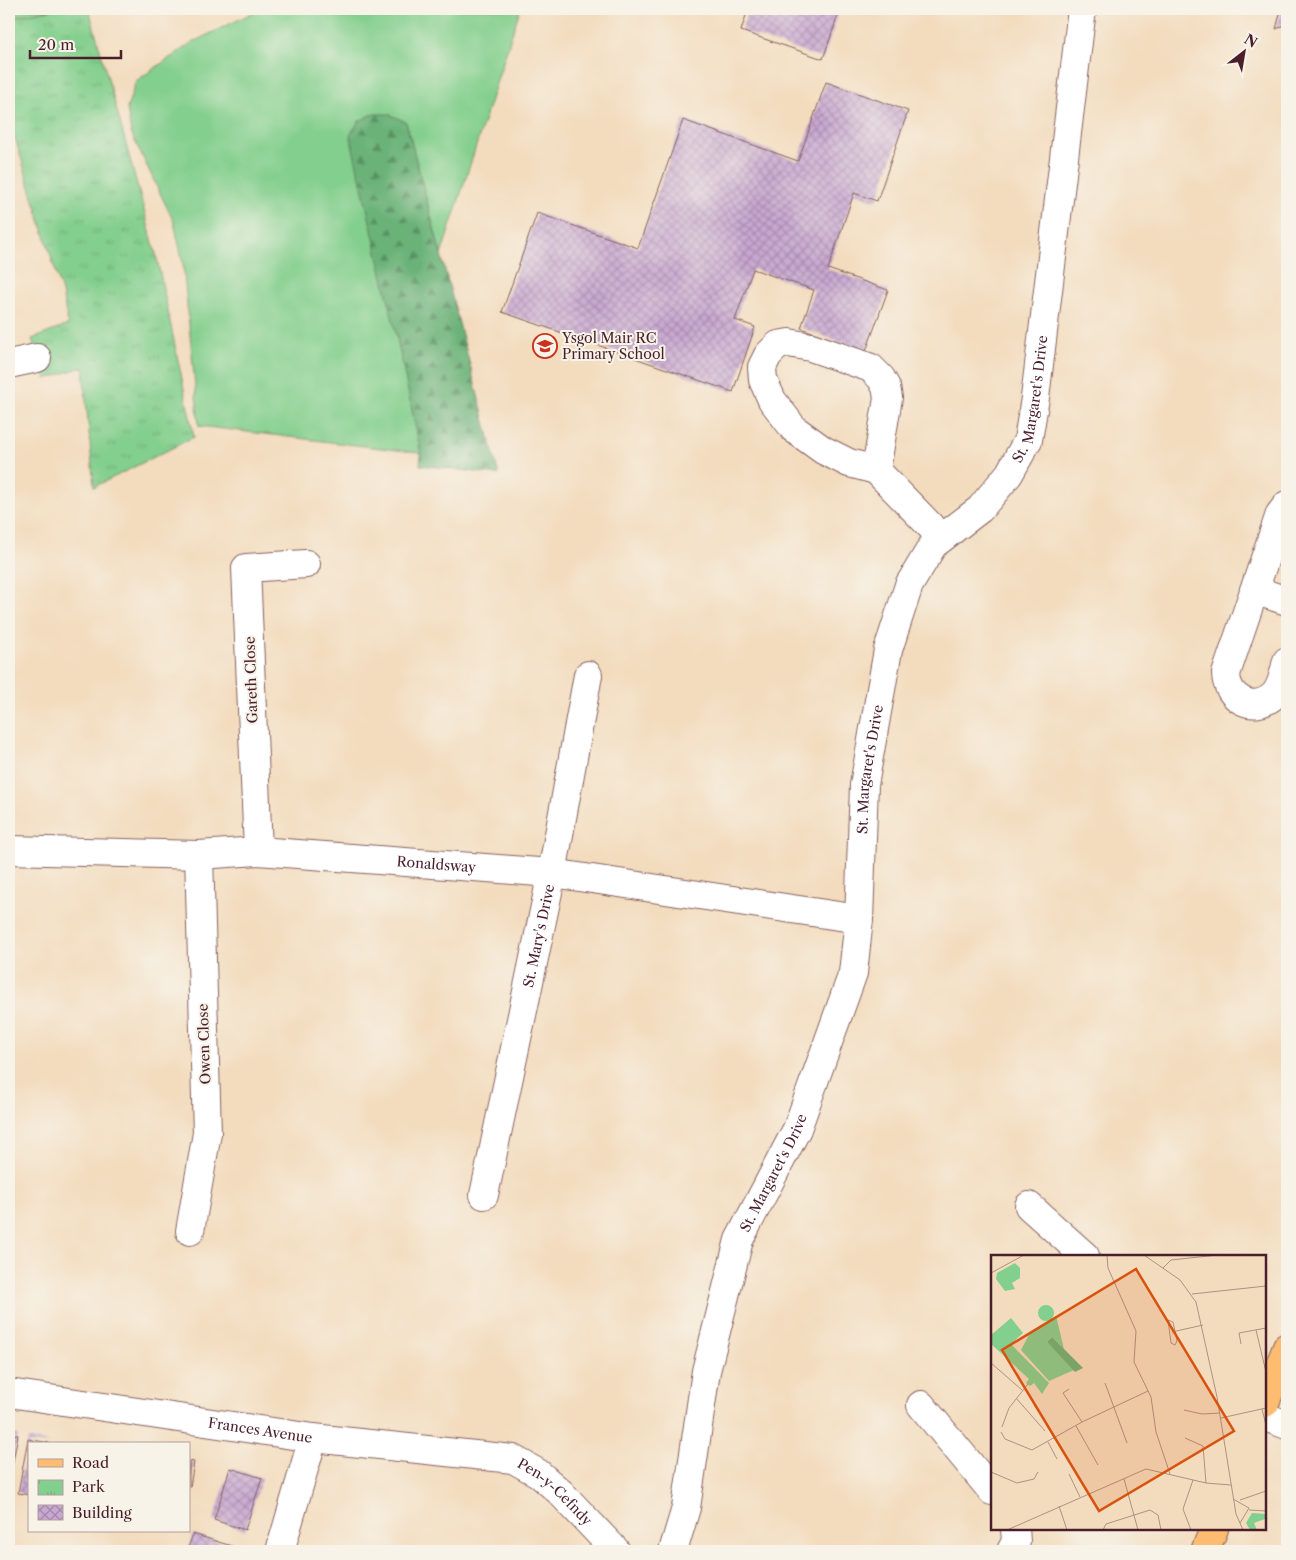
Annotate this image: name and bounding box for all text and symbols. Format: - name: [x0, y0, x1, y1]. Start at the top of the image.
- scale bar: [30, 28, 121, 60]
- north arrow: [1218, 28, 1268, 78]
- text: N: [1241, 30, 1261, 52]
- text: 20 m: [38, 35, 74, 54]
- place label: Ysgol Mair RC Primary School: [561, 329, 665, 363]
- school or university icon: Ysgol Mair RC Primary School: [532, 333, 558, 359]
- street label: St. Margaret's Drive: [1008, 334, 1052, 466]
- street label: Gareth Close: [240, 636, 262, 724]
- street label: St. Margaret's Drive: [853, 703, 887, 834]
- street label: Ronaldsway: [396, 852, 477, 876]
- street label: St. Mary's Drive: [519, 882, 558, 989]
- street label: Owen Close: [194, 1003, 214, 1085]
- street label: St. Margaret's Drive: [736, 1111, 811, 1235]
- inset map: [991, 1255, 1266, 1530]
- street label: Frances Avenue: [207, 1414, 314, 1447]
- legend: [28, 1442, 190, 1532]
- text: Road: [72, 1453, 109, 1472]
- street label: Pen-y-Cefndy: [514, 1454, 596, 1529]
- text: Park: [72, 1477, 106, 1496]
- text: Building: [72, 1503, 132, 1522]

